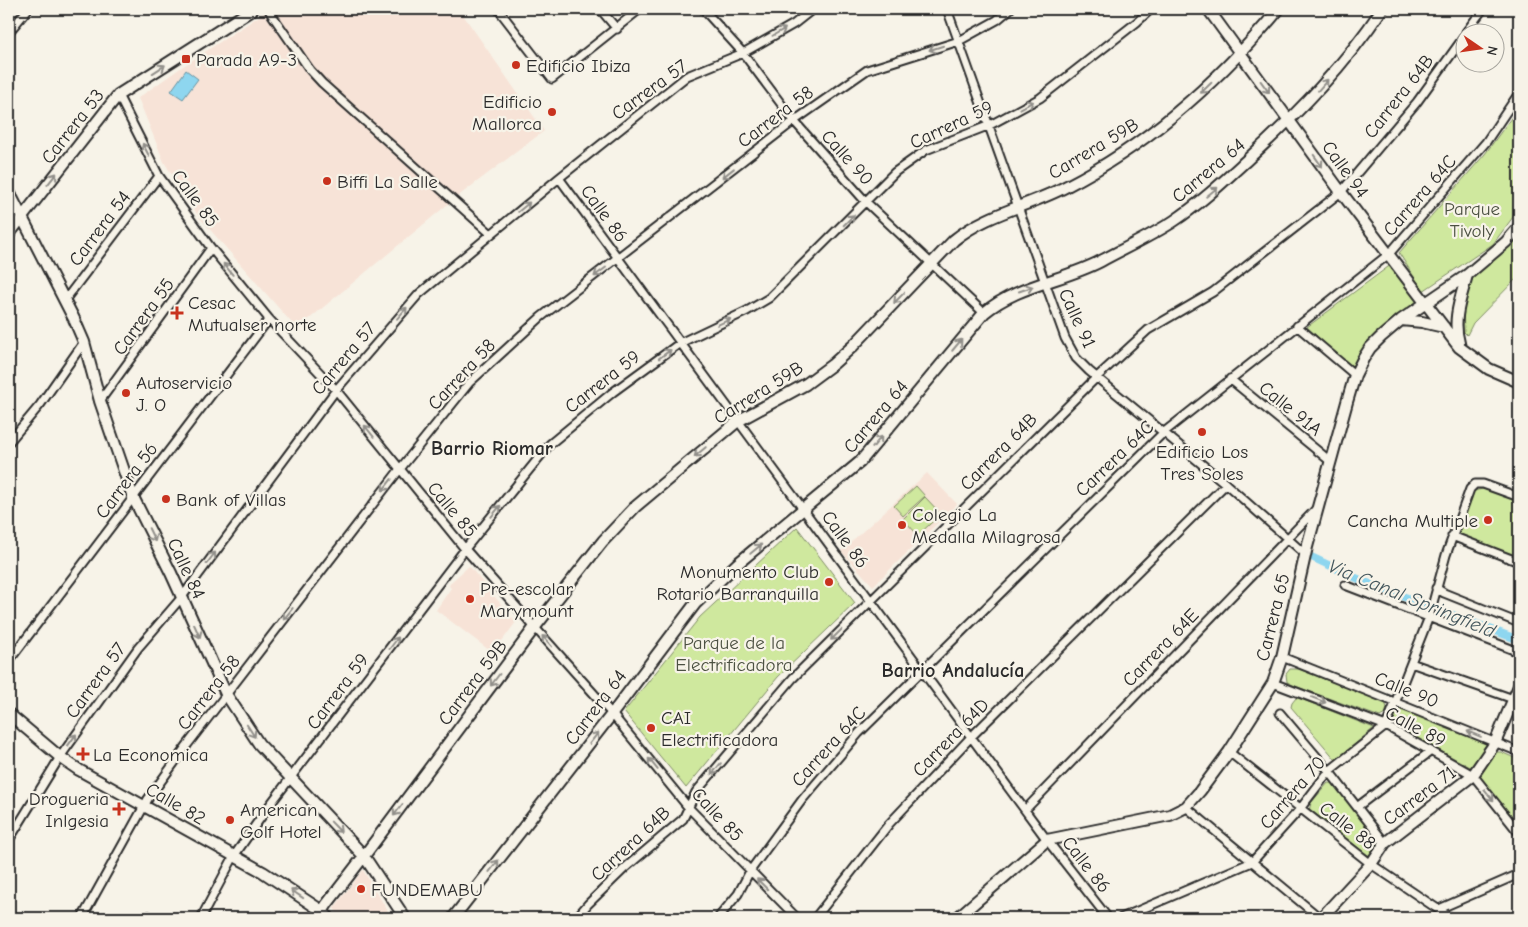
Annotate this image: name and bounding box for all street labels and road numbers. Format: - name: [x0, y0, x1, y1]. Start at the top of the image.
- street label: Carrera 64B: [1359, 50, 1438, 143]
- street label: Carrera 57: [607, 55, 692, 125]
- street label: Carrera 58: [733, 81, 818, 152]
- street label: Carrera 53: [37, 85, 109, 168]
- street label: Carrera 59: [906, 96, 997, 154]
- street label: Carrera 59B: [1044, 113, 1143, 184]
- street label: Calle 90: [817, 125, 878, 190]
- street label: Carrera 64: [1168, 134, 1250, 208]
- street label: Calle 94: [1317, 137, 1373, 202]
- street label: Carrera 64C: [1379, 150, 1461, 241]
- street label: Calle 85: [167, 166, 223, 232]
- street label: Calle 86: [576, 181, 632, 247]
- street label: Carrera 54: [64, 187, 135, 271]
- street label: Carrera 55: [109, 274, 179, 359]
- street label: Calle 91: [1054, 285, 1100, 352]
- street label: Carrera 57: [307, 318, 381, 400]
- street label: Carrera 58: [423, 335, 500, 415]
- street label: Carrera 59: [561, 346, 645, 418]
- street label: Carrera 59B: [710, 357, 807, 429]
- street label: Carrera 64: [839, 376, 913, 458]
- street label: Calle 91A: [1255, 377, 1326, 441]
- street label: Carrera 64B: [955, 408, 1042, 495]
- street label: Carrera 64C: [1071, 416, 1159, 501]
- street label: Carrera 56: [91, 438, 163, 523]
- street label: Calle 85: [423, 477, 482, 542]
- street label: Calle 86: [817, 507, 873, 573]
- street label: Calle 84: [162, 534, 210, 602]
- street label: Carrera 65: [1251, 571, 1294, 663]
- street label: Carrera 64E: [1118, 604, 1203, 691]
- street label: Carrera 59B: [434, 636, 512, 730]
- street label: Carrera 57: [61, 638, 131, 723]
- street label: Carrera 59: [302, 649, 373, 734]
- street label: Carrera 58: [173, 651, 245, 735]
- street label: Carrera 64: [560, 666, 631, 750]
- street label: Calle 90: [1371, 667, 1442, 713]
- street label: Carrera 64D: [908, 694, 994, 781]
- street label: Carrera 64C: [787, 702, 871, 791]
- street label: Calle 89: [1381, 702, 1450, 752]
- street label: Carrera 70: [1255, 752, 1330, 834]
- street label: Carrera 71: [1379, 761, 1460, 830]
- street label: Calle 82: [142, 778, 209, 830]
- street label: Calle 85: [687, 783, 748, 846]
- street label: Calle 88: [1315, 797, 1380, 855]
- street label: Carrera 64B: [586, 801, 675, 886]
- street label: Calle 86: [1057, 832, 1115, 897]

